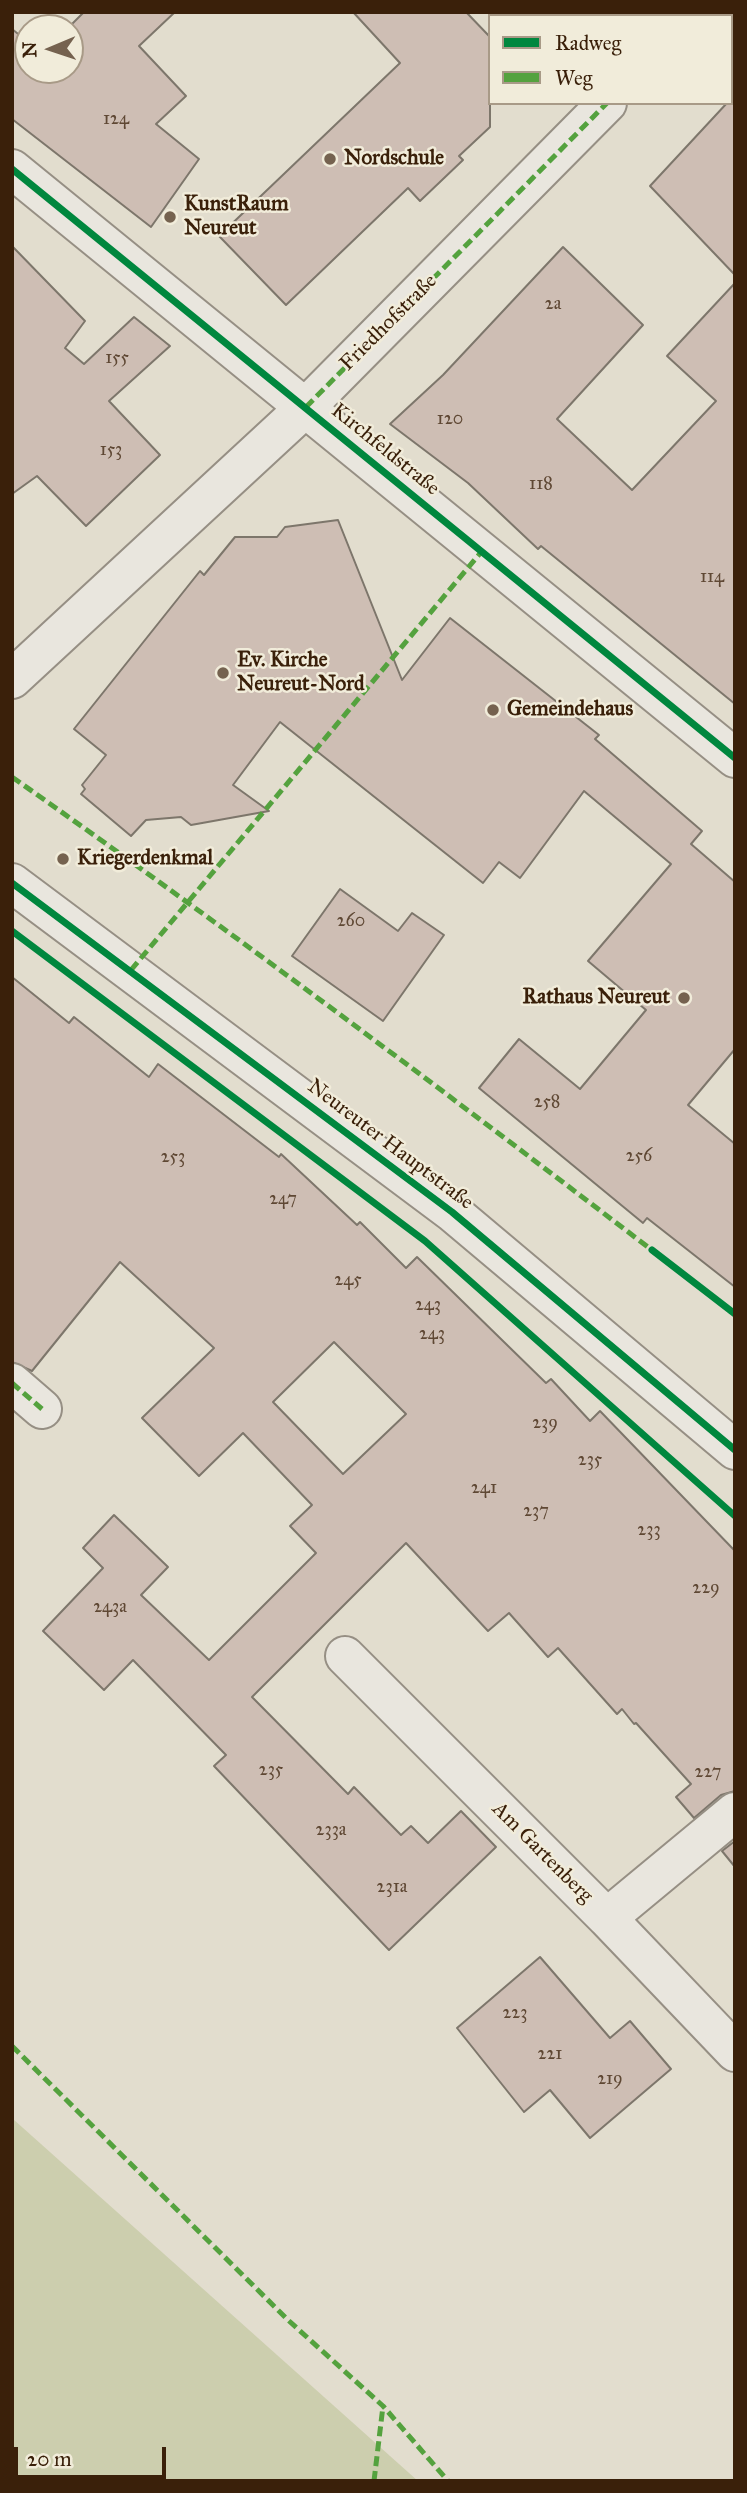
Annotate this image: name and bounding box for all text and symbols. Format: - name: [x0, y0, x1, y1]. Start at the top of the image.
- north arrow: [14, 14, 84, 84]
- legend: [488, 14, 733, 105]
- text: Radweg: [555, 30, 621, 56]
- text: N: [18, 41, 41, 58]
- text: Weg: [555, 65, 593, 91]
- house number: 124: [103, 109, 129, 131]
- place label: Nordschule: [344, 146, 444, 172]
- marker: Nordschule: [322, 151, 338, 167]
- place label: KunstRaum Neureut: [184, 192, 289, 242]
- marker: KunstRaum Neureut: [162, 209, 178, 225]
- street label: Friedhofstraße: [335, 269, 443, 377]
- house number: 2a: [545, 294, 561, 316]
- house number: 155: [105, 348, 129, 370]
- street label: Kirchfeldstraße: [326, 399, 444, 501]
- house number: 120: [437, 409, 463, 431]
- house number: 153: [100, 440, 122, 462]
- house number: 118: [529, 474, 553, 496]
- house number: 114: [700, 567, 724, 589]
- place label: Ev. Kirche Neureut-Nord: [237, 648, 365, 698]
- marker: Ev. Kirche Neureut-Nord: [215, 665, 231, 681]
- place label: Gemeindehaus: [507, 697, 633, 723]
- marker: Gemeindehaus: [485, 702, 501, 718]
- place label: Kriegerdenkmal: [77, 846, 213, 872]
- marker: Kriegerdenkmal: [55, 851, 71, 867]
- house number: 260: [337, 911, 365, 933]
- place label: Rathaus Neureut: [523, 985, 670, 1011]
- marker: Rathaus Neureut: [676, 990, 692, 1006]
- street label: Neureuter Hauptstraße: [302, 1074, 478, 1216]
- house number: 258: [534, 1092, 560, 1114]
- house number: 256: [626, 1146, 652, 1168]
- house number: 253: [161, 1147, 185, 1169]
- house number: 247: [269, 1189, 297, 1211]
- house number: 245: [334, 1270, 362, 1292]
- house number: 243: [415, 1295, 441, 1317]
- house number: 243: [419, 1324, 445, 1346]
- house number: 239: [532, 1413, 558, 1435]
- house number: 235: [578, 1450, 602, 1472]
- house number: 241: [471, 1478, 497, 1500]
- house number: 237: [523, 1501, 549, 1523]
- house number: 233: [637, 1520, 661, 1542]
- house number: 229: [692, 1578, 720, 1600]
- house number: 243a: [93, 1597, 127, 1619]
- house number: 235: [259, 1760, 283, 1782]
- house number: 227: [695, 1762, 721, 1784]
- street label: Am Gartenberg: [486, 1797, 598, 1909]
- house number: 233a: [316, 1820, 346, 1842]
- house number: 231a: [377, 1877, 407, 1899]
- house number: 223: [503, 2003, 527, 2025]
- house number: 221: [538, 2044, 562, 2066]
- house number: 219: [597, 2069, 623, 2091]
- scale bar: [18, 2434, 170, 2478]
- text: 20 m: [27, 2446, 72, 2472]

